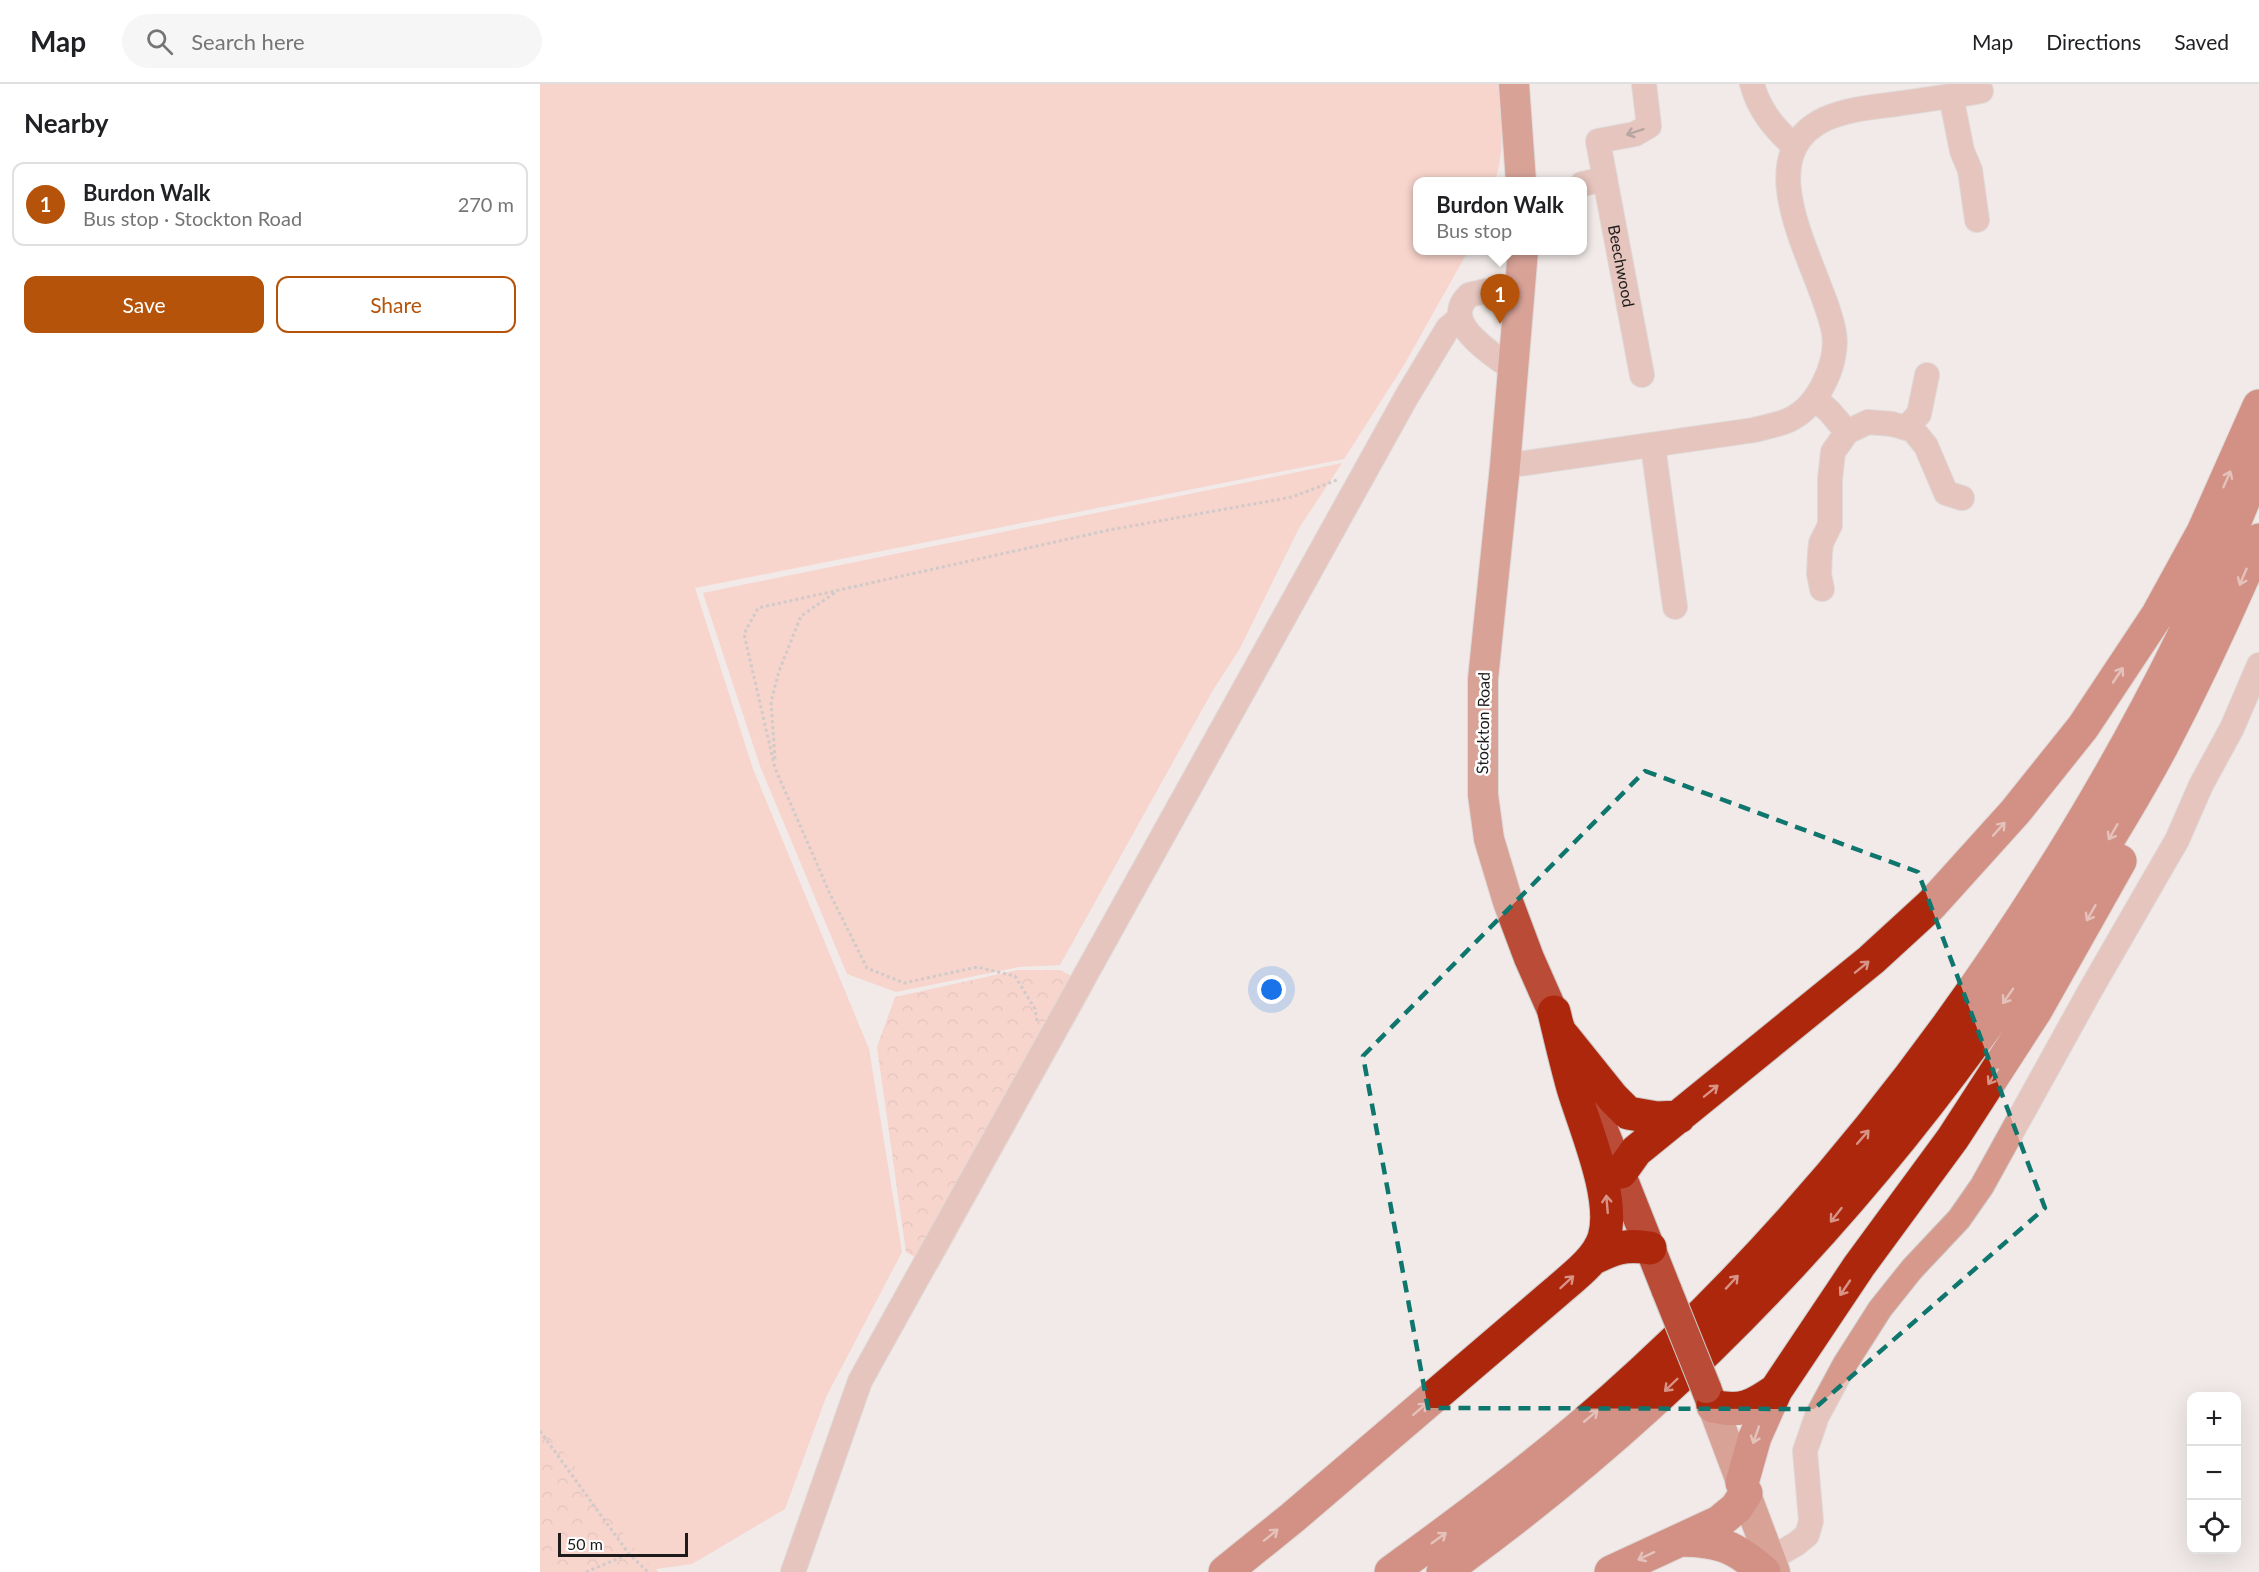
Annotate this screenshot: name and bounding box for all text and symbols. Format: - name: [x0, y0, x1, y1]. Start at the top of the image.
- search box: [122, 14, 542, 68]
- text: Map: [30, 24, 86, 58]
- icon: search: [143, 25, 176, 58]
- text: Search here: [191, 28, 305, 55]
- text: Map: [1972, 29, 2013, 54]
- text: Directions: [2046, 29, 2141, 54]
- text: Saved: [2174, 29, 2229, 54]
- text: Nearby: [24, 107, 109, 139]
- one-way arrow: [1626, 128, 1644, 139]
- popup: [1413, 177, 1587, 255]
- text: Burdon Walk: [83, 179, 211, 206]
- text: Burdon Walk: [1436, 191, 1564, 218]
- text: 1: [40, 192, 51, 216]
- text: 270 m: [458, 192, 514, 216]
- text: Bus stop · Stockton Road: [83, 206, 302, 230]
- text: Bus stop: [1436, 218, 1512, 242]
- street label: Beechwood: [1605, 223, 1639, 309]
- pin: 1: [1480, 274, 1520, 324]
- button: Save: [24, 276, 264, 333]
- button: Share: [276, 276, 516, 333]
- one-way arrow: [2222, 470, 2233, 488]
- one-way arrow: [2237, 567, 2249, 585]
- one-way arrow: [2112, 667, 2124, 684]
- street label: Stockton Road: [1472, 672, 1493, 774]
- one-way arrow: [1992, 822, 2006, 837]
- one-way arrow: [2107, 823, 2119, 840]
- one-way arrow: [2085, 904, 2097, 921]
- one-way arrow: [1853, 961, 1869, 974]
- your location: [1257, 975, 1286, 1004]
- one-way arrow: [2002, 987, 2014, 1004]
- one-way arrow: [1986, 1068, 1999, 1085]
- one-way arrow: [1703, 1084, 1718, 1098]
- one-way arrow: [1856, 1130, 1870, 1145]
- one-way arrow: [1601, 1195, 1612, 1214]
- one-way arrow: [1829, 1207, 1842, 1223]
- one-way arrow: [1560, 1275, 1575, 1289]
- one-way arrow: [1725, 1275, 1739, 1290]
- one-way arrow: [1838, 1279, 1851, 1296]
- one-way arrow: [1663, 1378, 1678, 1392]
- map controls: [2187, 1392, 2241, 1554]
- button: +: [2187, 1392, 2241, 1446]
- one-way arrow: [1412, 1402, 1427, 1416]
- one-way arrow: [1583, 1410, 1599, 1423]
- one-way arrow: [1749, 1425, 1760, 1444]
- button: −: [2187, 1446, 2241, 1500]
- button: locate: [2187, 1500, 2241, 1554]
- one-way arrow: [1263, 1529, 1279, 1542]
- scale bar: [558, 1530, 688, 1558]
- one-way arrow: [1430, 1532, 1446, 1544]
- text: 50 m: [567, 1534, 603, 1553]
- one-way arrow: [1638, 1551, 1656, 1562]

